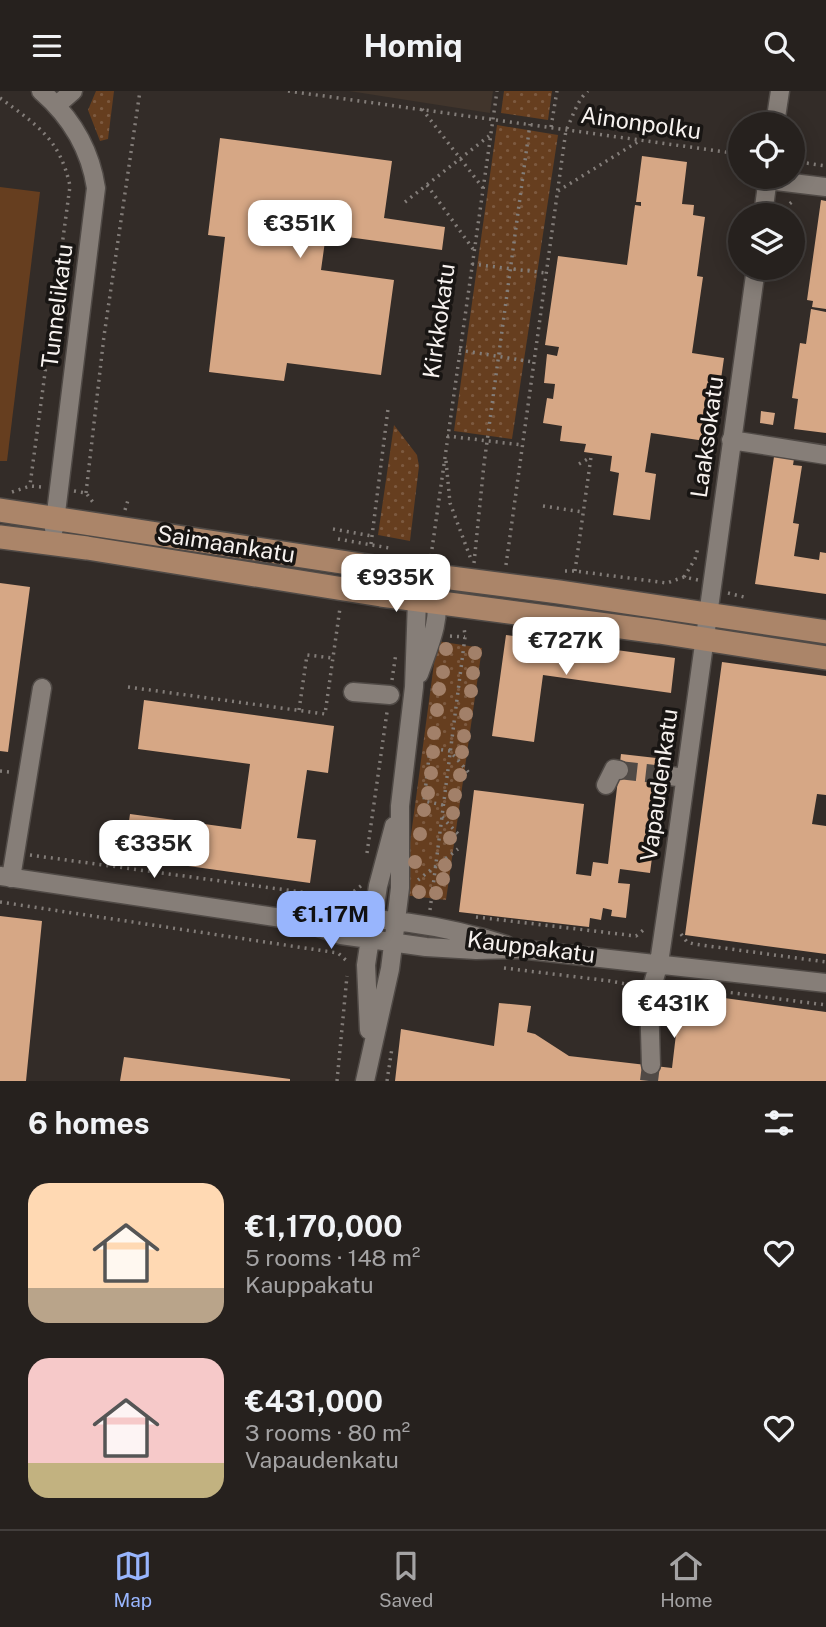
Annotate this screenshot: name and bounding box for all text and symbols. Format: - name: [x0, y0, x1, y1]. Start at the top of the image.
- icon: menu: [28, 27, 66, 65]
- text: Homiq: [363, 27, 463, 64]
- icon: search: [760, 27, 798, 65]
- street label: Ainonpolku: [579, 101, 703, 144]
- map controls: [728, 112, 805, 280]
- button: locate: [728, 112, 805, 189]
- pin: €351K: [251, 201, 349, 260]
- button: layers: [728, 203, 805, 280]
- text: €351K: [264, 209, 336, 236]
- street label: Tunnelikatu: [35, 242, 78, 370]
- street label: Kirkkokatu: [417, 262, 460, 380]
- street label: Laaksokatu: [685, 374, 728, 500]
- street label: Saimaankatu: [155, 519, 297, 568]
- pin: €935K: [347, 554, 445, 614]
- text: €935K: [357, 563, 435, 590]
- pin: €727K: [517, 617, 615, 677]
- text: €727K: [529, 626, 603, 653]
- street label: Vapaudenkatu: [634, 707, 683, 863]
- pin: €335K: [105, 821, 203, 880]
- text: €335K: [115, 829, 193, 856]
- pin: €1.17M: [274, 891, 388, 951]
- text: €1.17M: [293, 900, 369, 927]
- street label: Kauppakatu: [466, 925, 597, 968]
- pin: €431K: [625, 981, 723, 1040]
- text: €431K: [638, 989, 710, 1016]
- icon: filters: [760, 1104, 798, 1142]
- text: 6 homes: [28, 1105, 150, 1141]
- text: €1,170,000: [245, 1208, 403, 1244]
- icon: home: [84, 1211, 168, 1295]
- icon: heart: [760, 1234, 798, 1272]
- text: 5 rooms · 148 m²: [245, 1244, 420, 1271]
- text: Kauppakatu: [245, 1271, 374, 1298]
- text: €431,000: [245, 1383, 383, 1419]
- icon: home: [84, 1386, 168, 1470]
- icon: heart: [760, 1409, 798, 1447]
- text: 3 rooms · 80 m²: [245, 1419, 410, 1446]
- text: Vapaudenkatu: [245, 1446, 399, 1473]
- tab: Map: [113, 1547, 152, 1611]
- tab: Saved: [379, 1547, 433, 1611]
- tab: Home: [660, 1547, 713, 1611]

